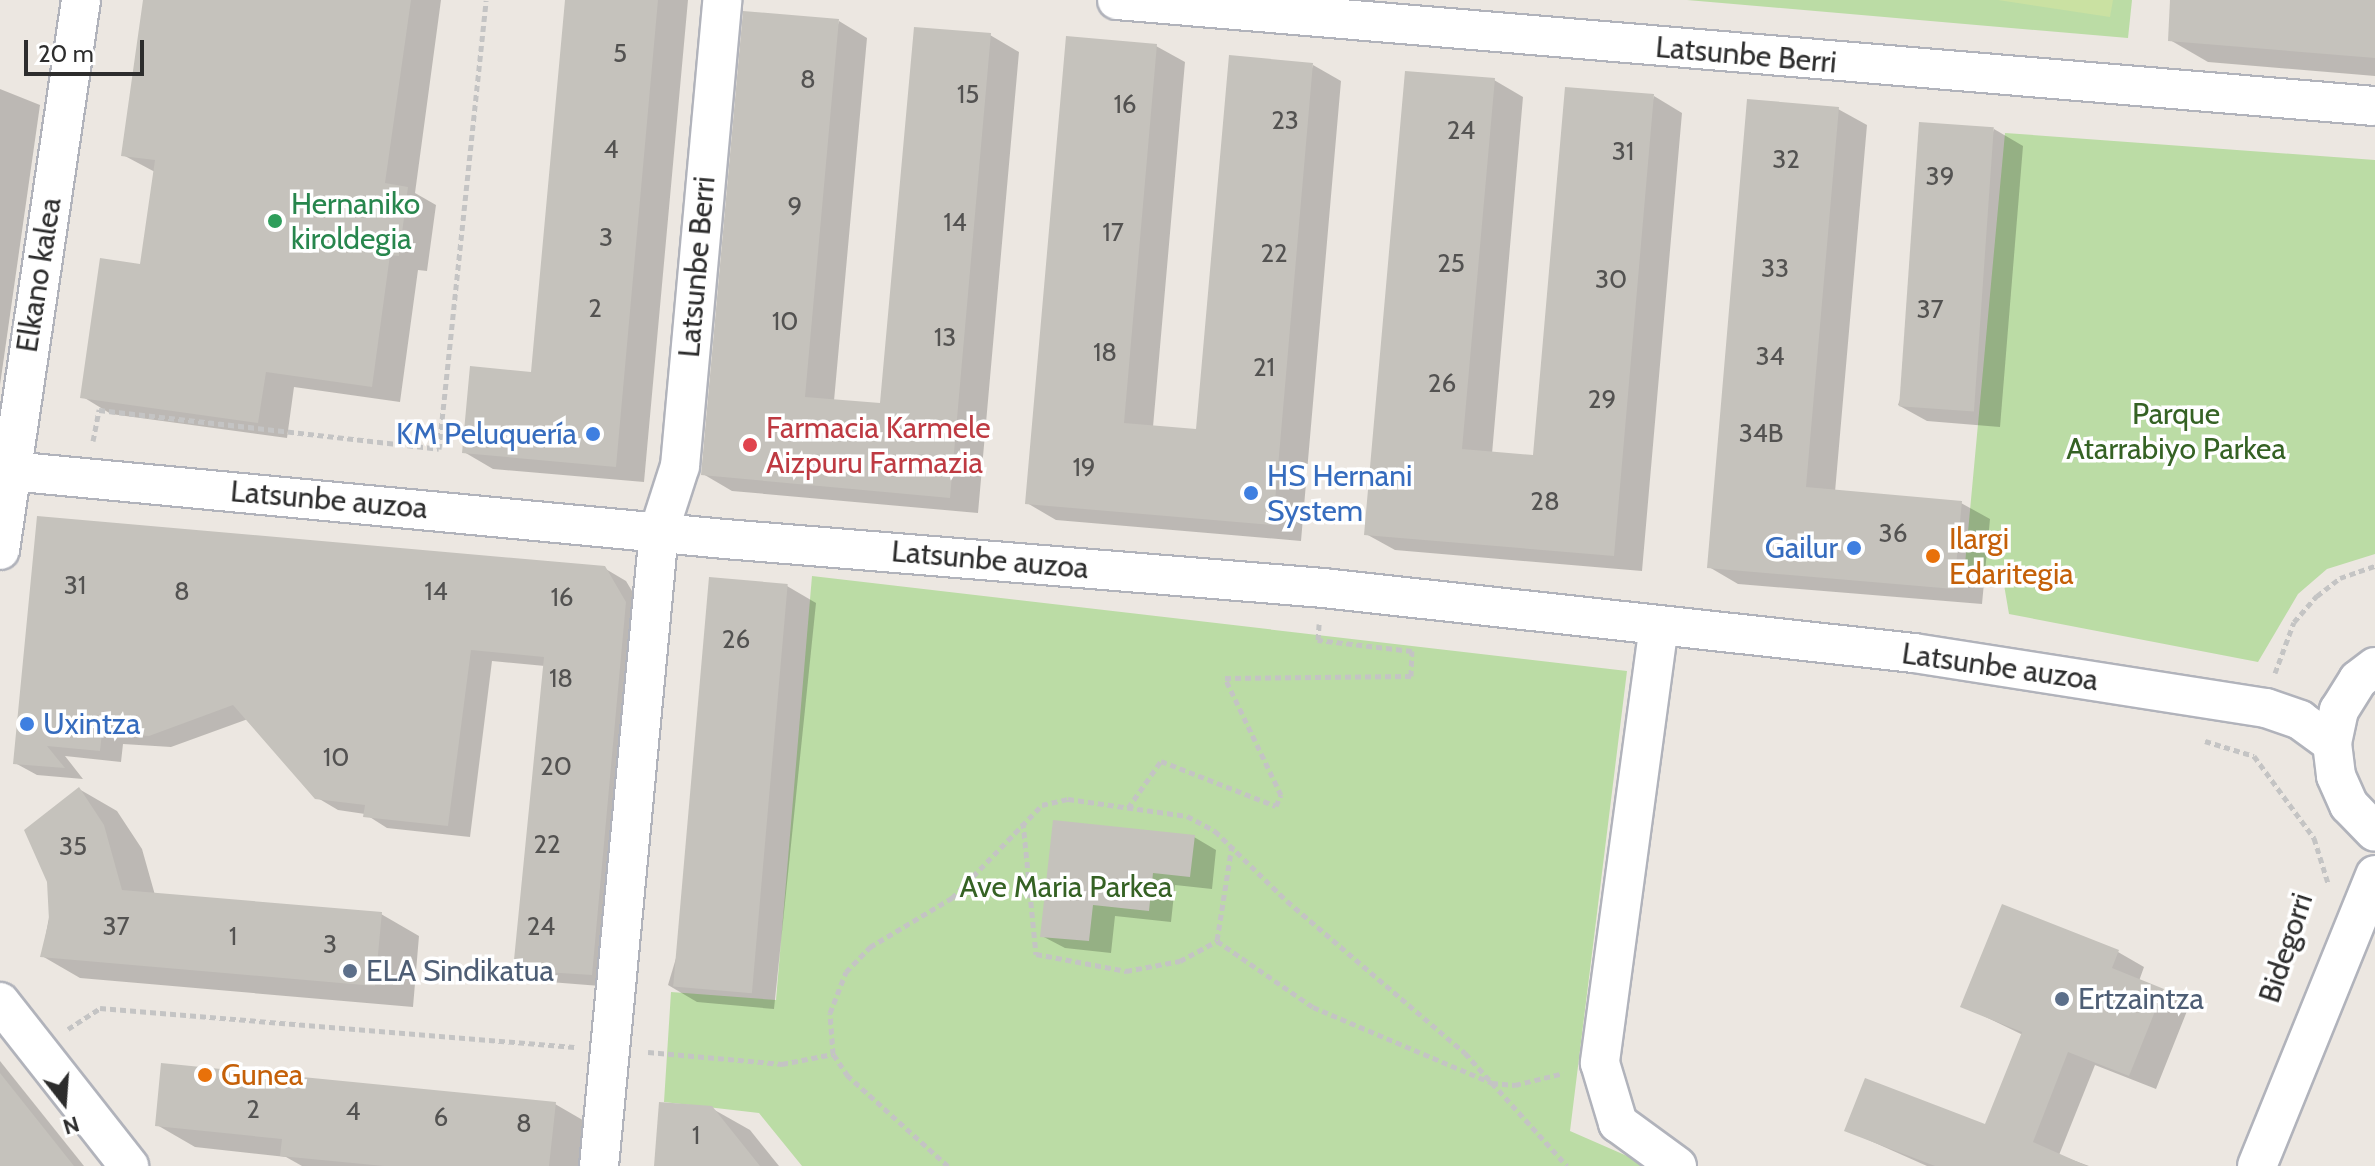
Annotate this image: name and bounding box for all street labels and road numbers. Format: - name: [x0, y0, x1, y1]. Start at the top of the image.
- street label: Latsunbe Berri: [1654, 29, 1838, 81]
- street label: Latsunbe Berri: [671, 175, 723, 359]
- street label: Elkano kalea: [9, 195, 69, 355]
- street label: Latsunbe auzoa: [229, 473, 429, 527]
- street label: Latsunbe auzoa: [890, 533, 1090, 587]
- street label: Latsunbe auzoa: [1900, 635, 2100, 699]
- street label: Bidegorri: [2251, 889, 2321, 1007]

